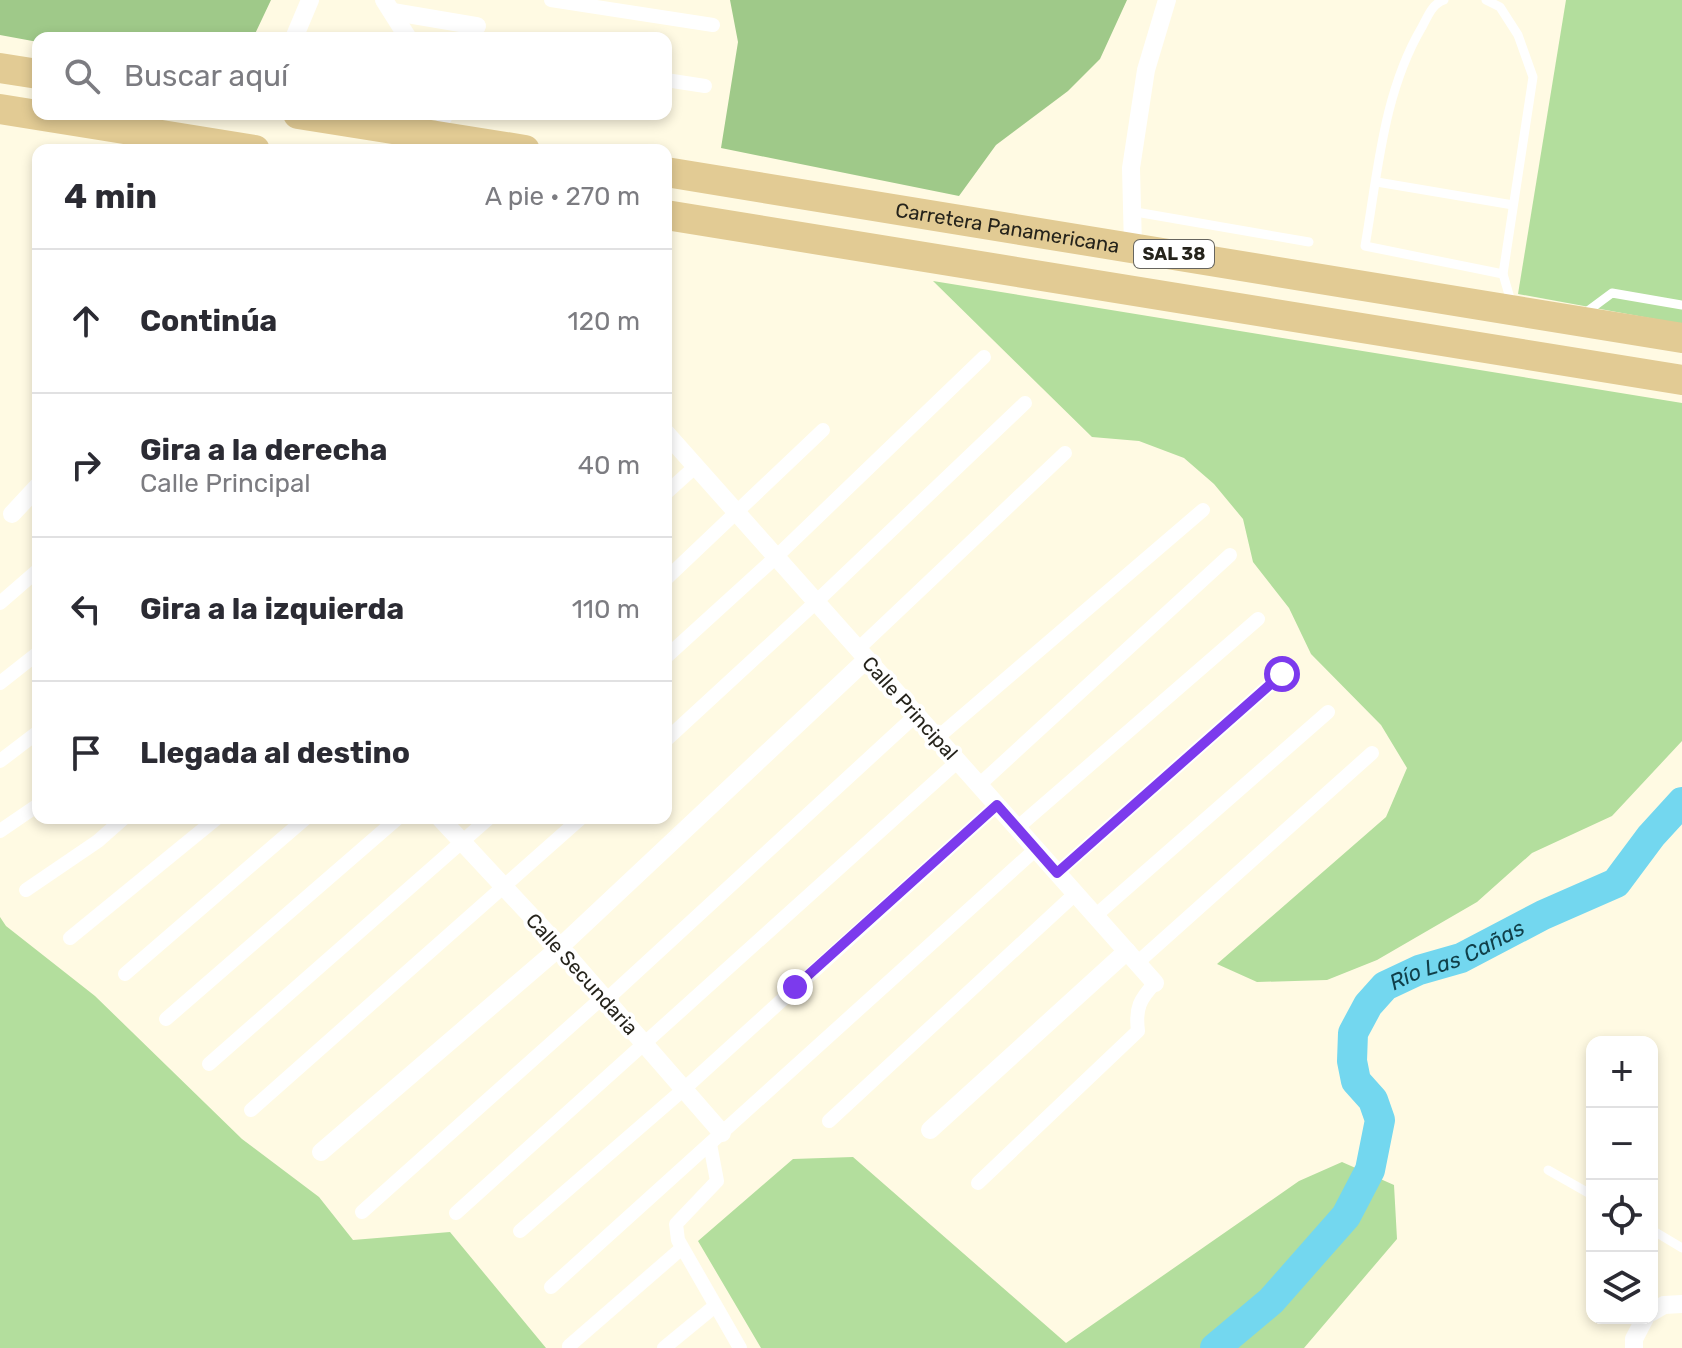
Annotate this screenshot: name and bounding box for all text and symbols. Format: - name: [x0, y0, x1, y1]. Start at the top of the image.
- search box: [32, 32, 672, 120]
- icon: search: [60, 54, 104, 98]
- text: Buscar aquí: [124, 58, 288, 94]
- text: 4 min: [64, 176, 157, 217]
- text: A pie · 270 m: [485, 181, 640, 212]
- street label: Carretera Panamericana: [894, 198, 1121, 258]
- road number: SAL 38: [1134, 240, 1214, 268]
- icon: ahead: [64, 299, 108, 343]
- text: Continúa: [140, 303, 277, 339]
- text: 120 m: [568, 306, 640, 337]
- text: Gira a la derecha: [140, 432, 387, 468]
- icon: right: [64, 443, 108, 487]
- text: 40 m: [578, 450, 640, 481]
- text: Calle Principal: [140, 468, 311, 499]
- icon: left: [64, 587, 108, 631]
- text: Gira a la izquierda: [140, 591, 404, 627]
- text: 110 m: [572, 594, 640, 625]
- street label: Calle Principal: [857, 651, 963, 765]
- route start: [1264, 656, 1300, 692]
- icon: arrive: [64, 731, 108, 775]
- text: Llegada al destino: [140, 735, 410, 771]
- street label: Calle Secundaria: [521, 908, 643, 1040]
- water label: Río Las Cañas: [1385, 914, 1529, 996]
- route end: [777, 969, 813, 1005]
- map controls: [1586, 1036, 1658, 1324]
- button: +: [1586, 1036, 1658, 1108]
- button: −: [1586, 1108, 1658, 1180]
- button: locate: [1586, 1180, 1658, 1252]
- button: layers: [1586, 1252, 1658, 1324]

